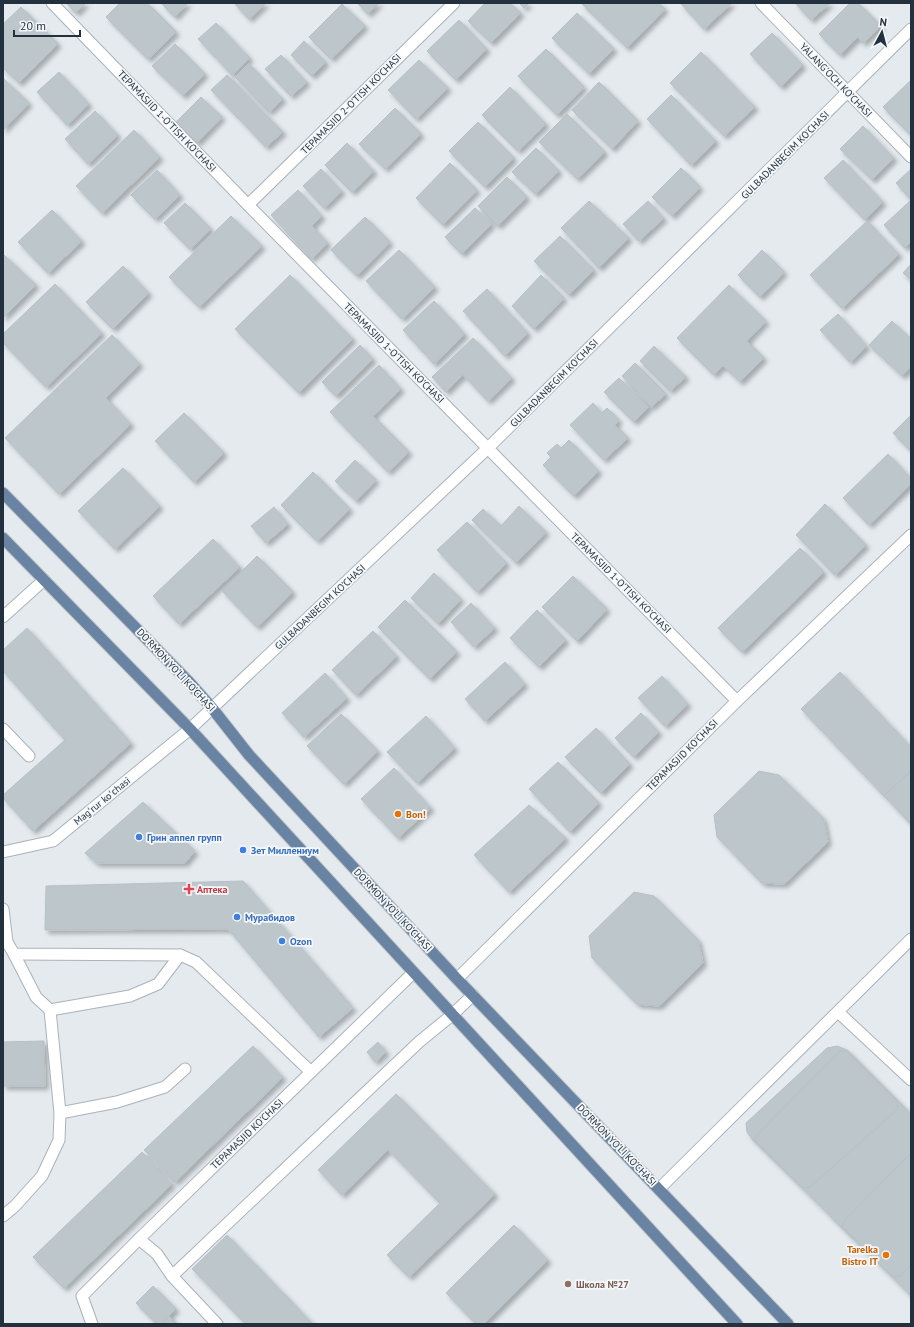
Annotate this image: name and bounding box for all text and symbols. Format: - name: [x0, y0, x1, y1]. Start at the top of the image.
- scale bar: [14, 12, 80, 38]
- north arrow: [862, 12, 902, 52]
- text: N: [879, 15, 888, 29]
- text: 20 m: [20, 18, 46, 33]
- street label: YALANG'OCH KO'CHASI: [797, 40, 875, 120]
- street label: TEPAMASJID 2-O'TISH KO'CHASI: [298, 51, 404, 157]
- street label: TEPAMASJID 1-O'TISH KO'CHASI: [115, 67, 219, 175]
- street label: GULBADANBEGIM KO'CHASI: [738, 108, 832, 202]
- street label: TEPAMASJID 1-O'TISH KO'CHASI: [341, 300, 447, 406]
- street label: GULBADANBEGIM KO'CHASI: [507, 336, 601, 430]
- street label: TEPAMASJID 1-O'TISH KO'CHASI: [568, 530, 674, 636]
- street label: GULBADANBEGIM KO'CHASI: [272, 561, 368, 653]
- street label: DO‘RMON YO‘LI KO‘CHASI: [134, 626, 218, 714]
- street label: TEPAMASJID KO'CHASI: [643, 716, 721, 794]
- street label: Magʻrur koʻchasi: [71, 774, 133, 828]
- place label: Bon!: [406, 808, 426, 821]
- marker: Bon!: [393, 809, 403, 819]
- place label: Грин аппел групп: [147, 831, 222, 844]
- marker: Грин аппел групп: [134, 832, 144, 842]
- place label: Зет Миллениум: [251, 844, 319, 857]
- marker: Зет Миллениум: [238, 845, 248, 855]
- street label: DO‘RMON YO‘LI KO‘CHASI: [351, 866, 435, 954]
- place label: Аптека: [197, 883, 227, 896]
- marker: Аптека: [184, 884, 194, 894]
- place label: Мурабидов: [245, 911, 295, 924]
- marker: Мурабидов: [232, 912, 242, 922]
- place label: Ozon: [290, 935, 312, 948]
- marker: Ozon: [277, 936, 287, 946]
- street label: TEPAMASJID KO'CHASI: [208, 1096, 286, 1172]
- street label: DO‘RMON YO‘LI KO‘CHASI: [574, 1101, 660, 1189]
- place label: Tarelka Bistro IT: [842, 1243, 878, 1268]
- marker: Tarelka Bistro IT: [881, 1250, 891, 1260]
- place label: Школа №27: [576, 1278, 629, 1291]
- marker: Школа №27: [563, 1279, 573, 1289]

